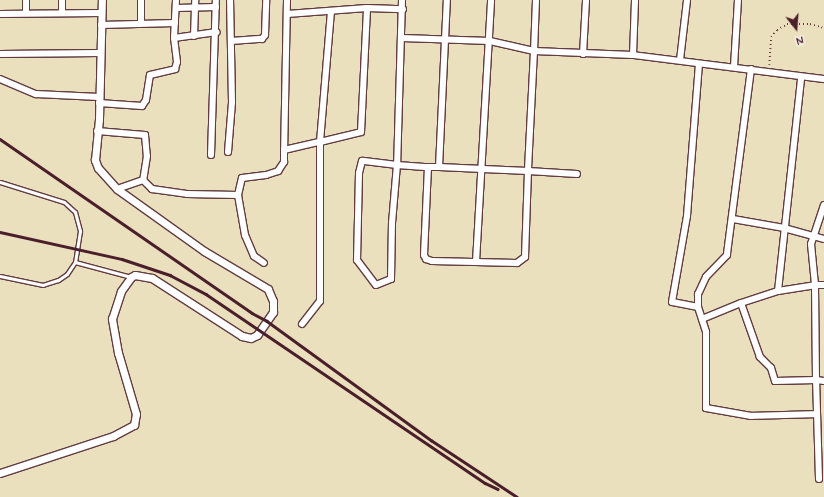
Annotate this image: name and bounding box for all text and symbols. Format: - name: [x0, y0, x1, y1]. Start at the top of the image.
- north arrow: [776, 8, 816, 48]
- text: N: [794, 32, 805, 47]

